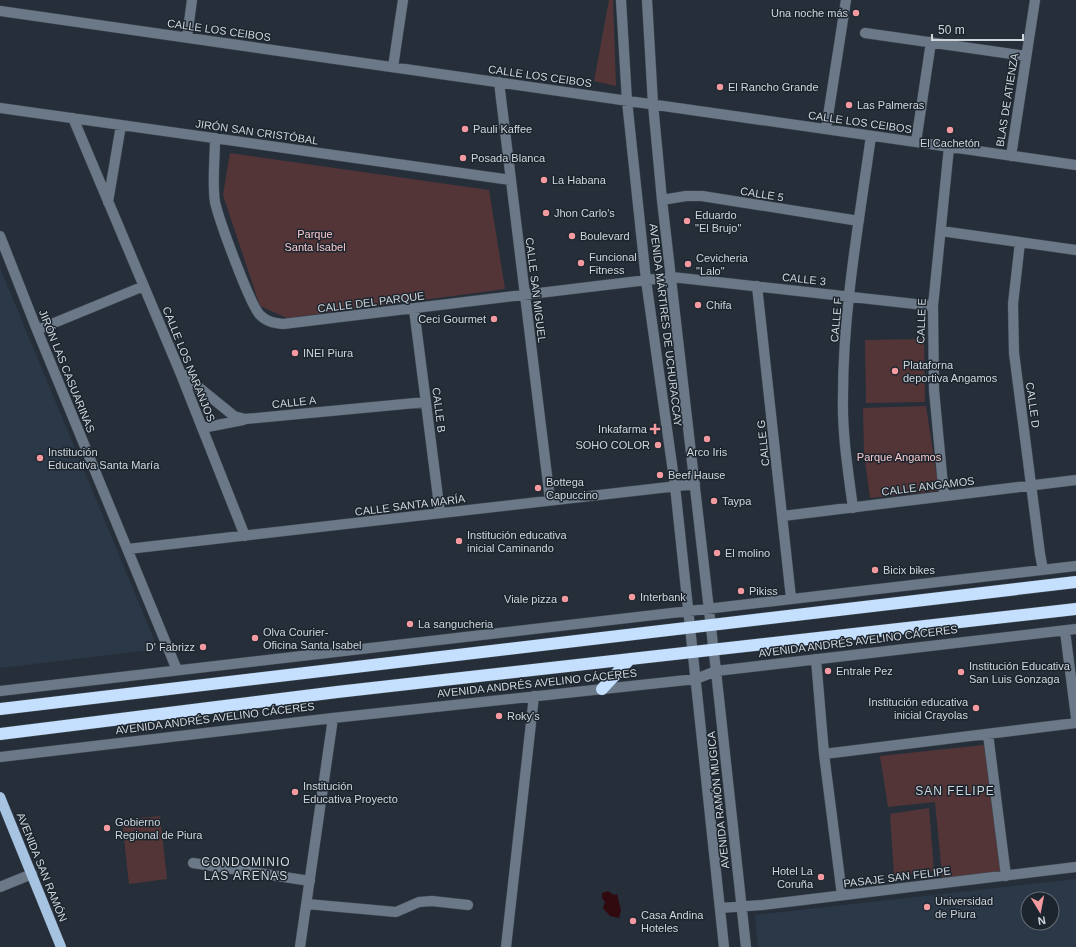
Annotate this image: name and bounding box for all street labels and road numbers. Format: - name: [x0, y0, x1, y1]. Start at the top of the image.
- street label: CALLE LOS CEIBOS: [166, 17, 272, 43]
- street label: BLAS DE ATIENZA: [994, 52, 1020, 148]
- street label: CALLE LOS CEIBOS: [487, 63, 593, 89]
- street label: CALLE LOS CEIBOS: [807, 109, 913, 135]
- street label: JIRÓN SAN CRISTÓBAL: [195, 117, 319, 147]
- street label: CALLE 5: [739, 185, 785, 203]
- street label: AVENIDA MÁRTIRES DE UCHURACCAY: [648, 223, 685, 428]
- street label: CALLE SAN MIGUEL: [524, 237, 548, 343]
- street label: CALLE 3: [781, 271, 827, 287]
- street label: CALLE DEL PARQUE: [317, 289, 425, 315]
- street label: CALLE F: [828, 297, 844, 343]
- street label: CALLE E: [914, 298, 928, 344]
- street label: CALLE LOS NARANJOS: [160, 305, 218, 423]
- street label: JIRÓN LAS CASUARINAS: [37, 308, 97, 434]
- street label: CALLE D: [1024, 381, 1042, 429]
- street label: CALLE B: [430, 387, 448, 433]
- street label: CALLE A: [271, 394, 317, 410]
- street label: CALLE G: [755, 419, 771, 467]
- street label: CALLE ANGAMOS: [881, 474, 975, 498]
- street label: CALLE SANTA MARÍA: [354, 492, 466, 518]
- street label: AVENIDA ANDRÉS AVELINO CÁCERES: [758, 623, 958, 659]
- street label: AVENIDA ANDRÉS AVELINO CÁCERES: [437, 667, 637, 699]
- street label: AVENIDA ANDRÉS AVELINO CÁCERES: [115, 700, 315, 736]
- street label: AVENIDA RAMÓN MUGICA: [705, 730, 731, 869]
- street label: AVENIDA SAN RAMÓN: [15, 811, 69, 923]
- street label: PASAJE SAN FELIPE: [843, 864, 951, 890]

